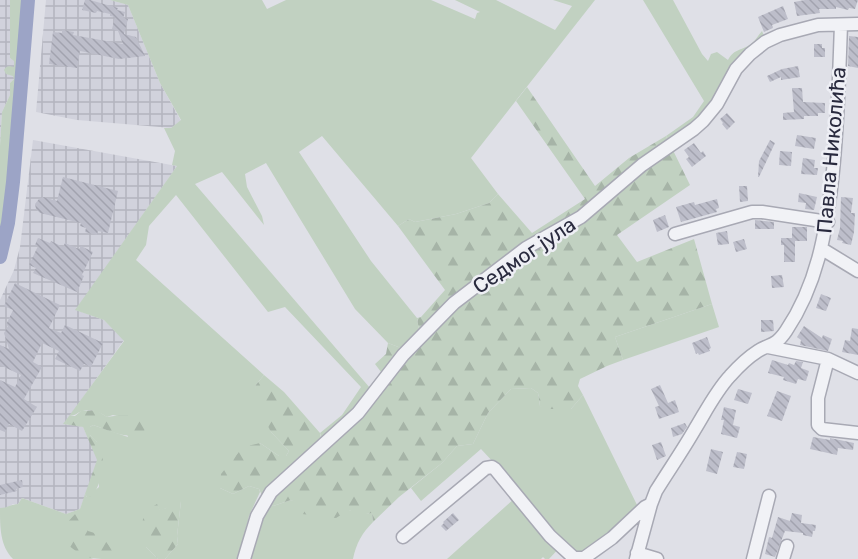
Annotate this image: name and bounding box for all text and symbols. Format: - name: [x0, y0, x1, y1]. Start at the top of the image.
- street label: Павла Николића: [811, 66, 851, 234]
- street label: Седмог јула: [468, 211, 580, 299]

